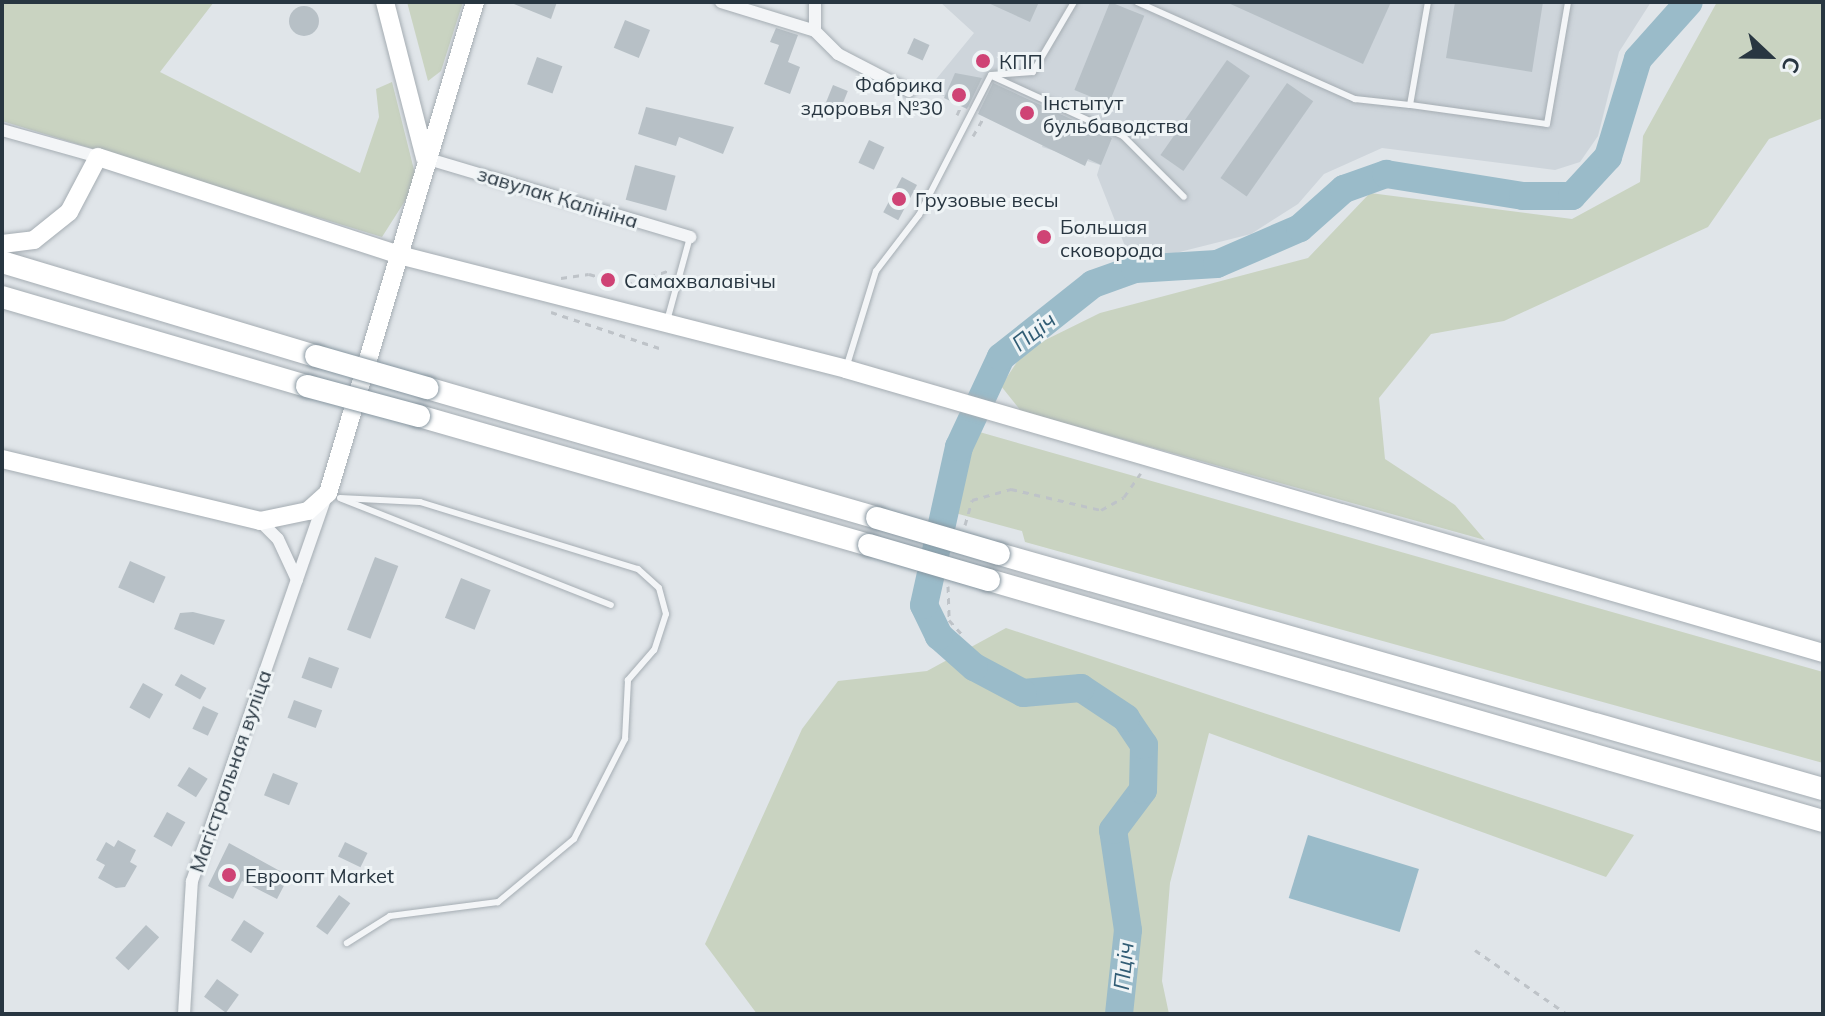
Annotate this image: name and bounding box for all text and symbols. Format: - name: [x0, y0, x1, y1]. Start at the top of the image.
- north arrow: [1729, 16, 1809, 96]
- place label: КПП: [999, 49, 1043, 73]
- marker: КПП: [974, 52, 992, 70]
- text: С: [1775, 53, 1807, 77]
- place label: Фабрика здоровья №30: [801, 72, 943, 119]
- marker: Фабрика здоровья №30: [950, 86, 968, 104]
- place label: Інстытут бульбаводства: [1043, 90, 1189, 137]
- marker: Інстытут бульбаводства: [1018, 104, 1036, 122]
- street label: завулак Калініна: [475, 161, 641, 233]
- place label: Грузовые весы: [915, 187, 1059, 211]
- marker: Грузовые весы: [890, 190, 908, 208]
- place label: Большая сковорода: [1060, 214, 1163, 261]
- marker: Большая сковорода: [1035, 228, 1053, 246]
- place label: Самахвалавічы: [624, 268, 776, 292]
- marker: Самахвалавічы: [599, 271, 617, 289]
- water label: Пціч: [1007, 307, 1061, 357]
- street label: Магістральная вуліца: [184, 667, 276, 875]
- place label: Евроопт Market: [245, 863, 394, 887]
- marker: Евроопт Market: [220, 866, 238, 884]
- water label: Пціч: [1108, 941, 1140, 991]

